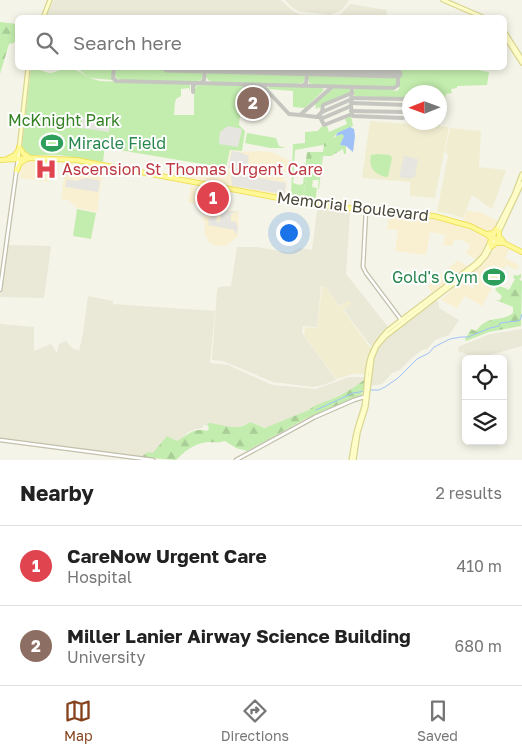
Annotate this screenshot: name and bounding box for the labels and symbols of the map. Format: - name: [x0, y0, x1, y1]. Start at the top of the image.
- pin: 2: [237, 84, 269, 122]
- north arrow: [402, 85, 447, 130]
- park label: McKnight Park: [8, 110, 120, 130]
- sports icon: Miracle Field: [39, 130, 65, 156]
- place label: Miracle Field: [68, 133, 166, 153]
- hospital icon: Ascension St Thomas Urgent Care: [33, 156, 59, 182]
- place label: Ascension St Thomas Urgent Care: [62, 159, 323, 179]
- pin: 1: [197, 179, 229, 217]
- street label: Memorial Boulevard: [276, 187, 430, 225]
- your location: [276, 220, 302, 246]
- sports icon: Gold's Gym: [481, 264, 507, 290]
- place label: Gold's Gym: [392, 267, 478, 287]

